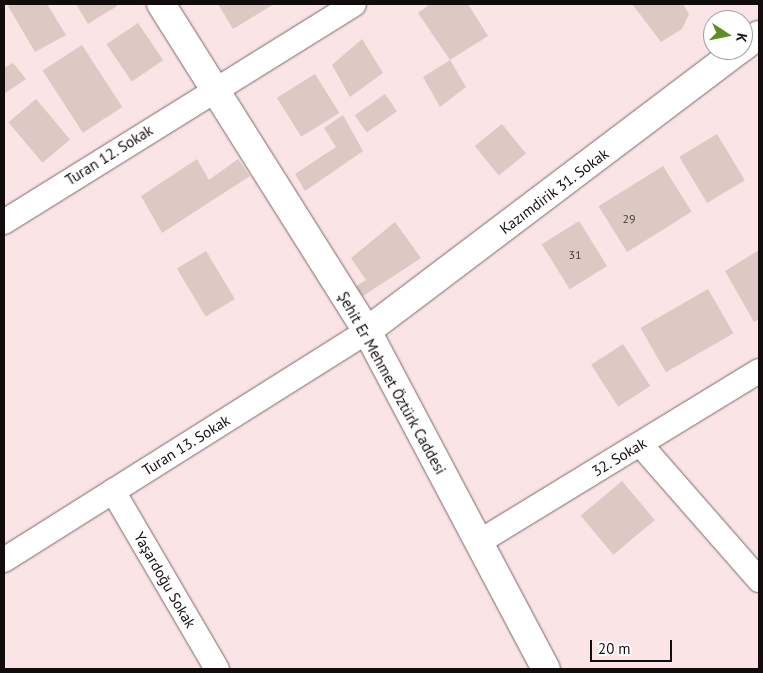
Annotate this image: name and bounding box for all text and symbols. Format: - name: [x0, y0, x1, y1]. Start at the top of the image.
- north arrow: [703, 10, 753, 60]
- text: K: [732, 32, 751, 44]
- street label: Turan 12. Sokak: [61, 121, 157, 189]
- street label: Kazımdirik 31. Sokak: [496, 144, 612, 238]
- house number: 29: [622, 212, 636, 226]
- house number: 31: [568, 248, 582, 262]
- street label: Şehit Er Mehmet Öztürk Caddesi: [334, 288, 450, 478]
- street label: Turan 13. Sokak: [138, 411, 234, 479]
- street label: 32. Sokak: [588, 433, 650, 481]
- street label: Yaşardoğu Sokak: [130, 529, 200, 631]
- scale bar: [593, 630, 676, 662]
- text: 20 m: [598, 639, 631, 658]

